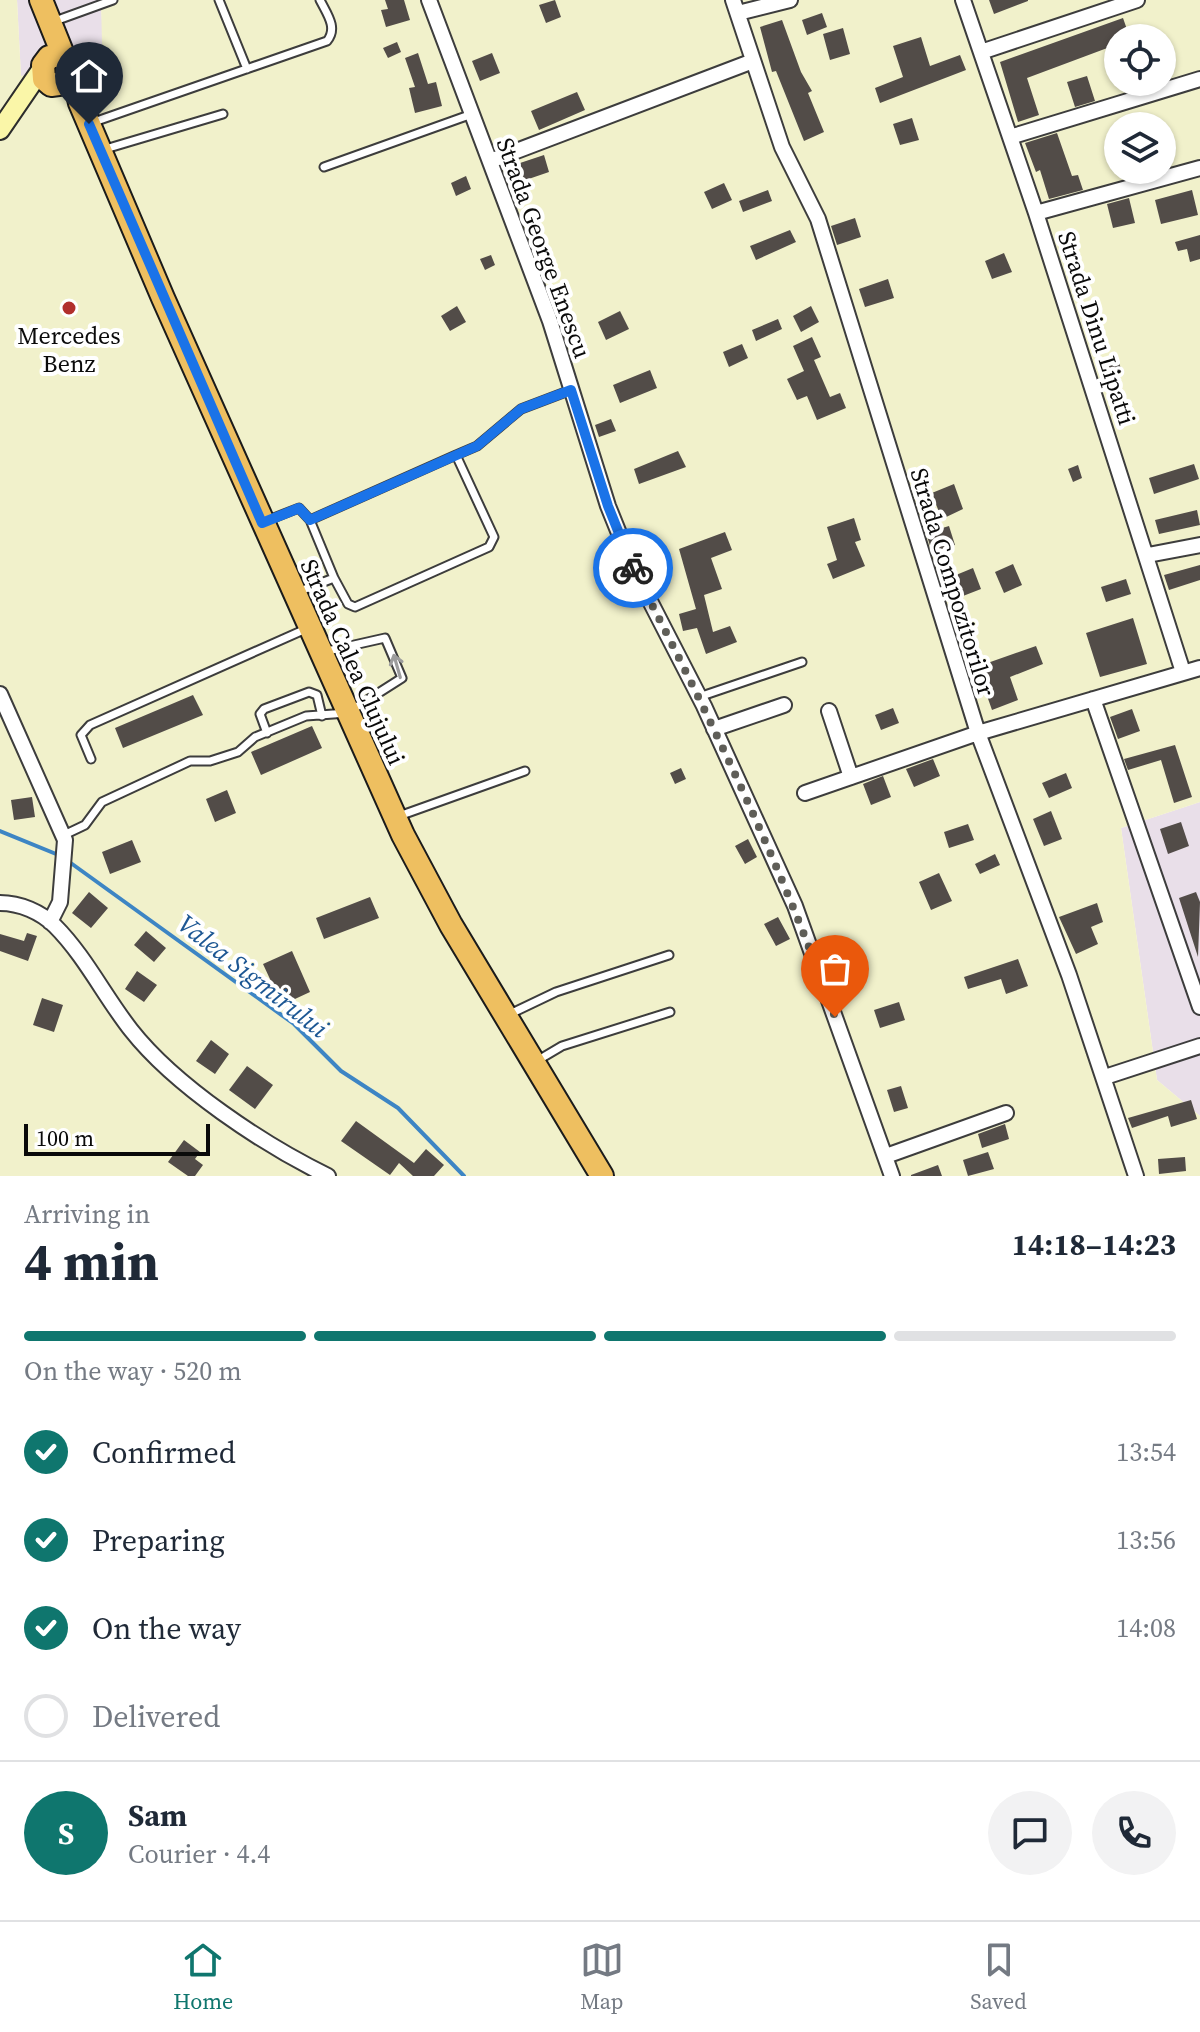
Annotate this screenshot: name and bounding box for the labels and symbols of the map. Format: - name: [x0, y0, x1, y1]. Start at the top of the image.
- pin: [55, 42, 123, 124]
- street label: Strada George Enescu: [489, 133, 599, 363]
- street label: Strada Dinu Lipatti: [1050, 227, 1144, 429]
- marker: Mercedes Benz: [60, 299, 78, 317]
- place label: Mercedes Benz: [17, 319, 121, 380]
- street label: Strada Compozitorilor: [903, 464, 1003, 700]
- courier: [593, 528, 673, 608]
- street label: Strada Calea Clujului: [293, 554, 413, 770]
- one-way arrow: [389, 654, 404, 679]
- water label: Valea Sigmirului: [170, 906, 336, 1046]
- pin: [801, 935, 869, 1017]
- scale bar: [24, 1120, 210, 1156]

